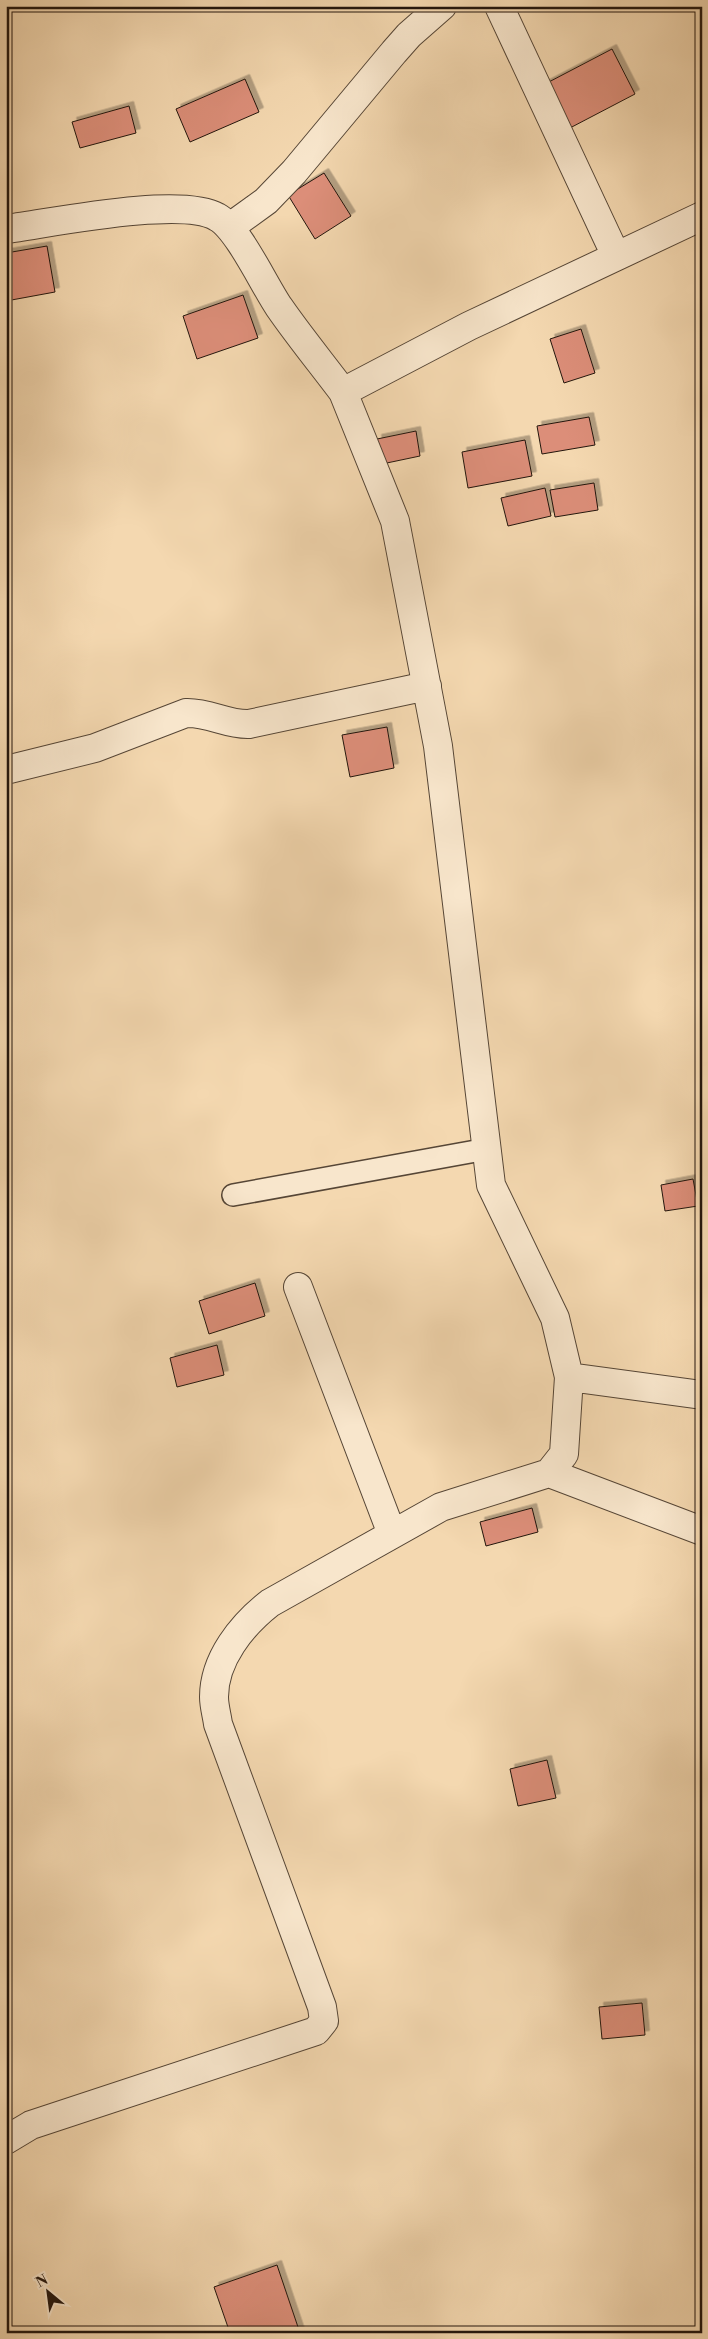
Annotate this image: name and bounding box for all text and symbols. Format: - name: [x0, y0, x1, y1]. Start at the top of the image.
- north arrow: [22, 2266, 72, 2316]
- text: N: [33, 2271, 51, 2292]

